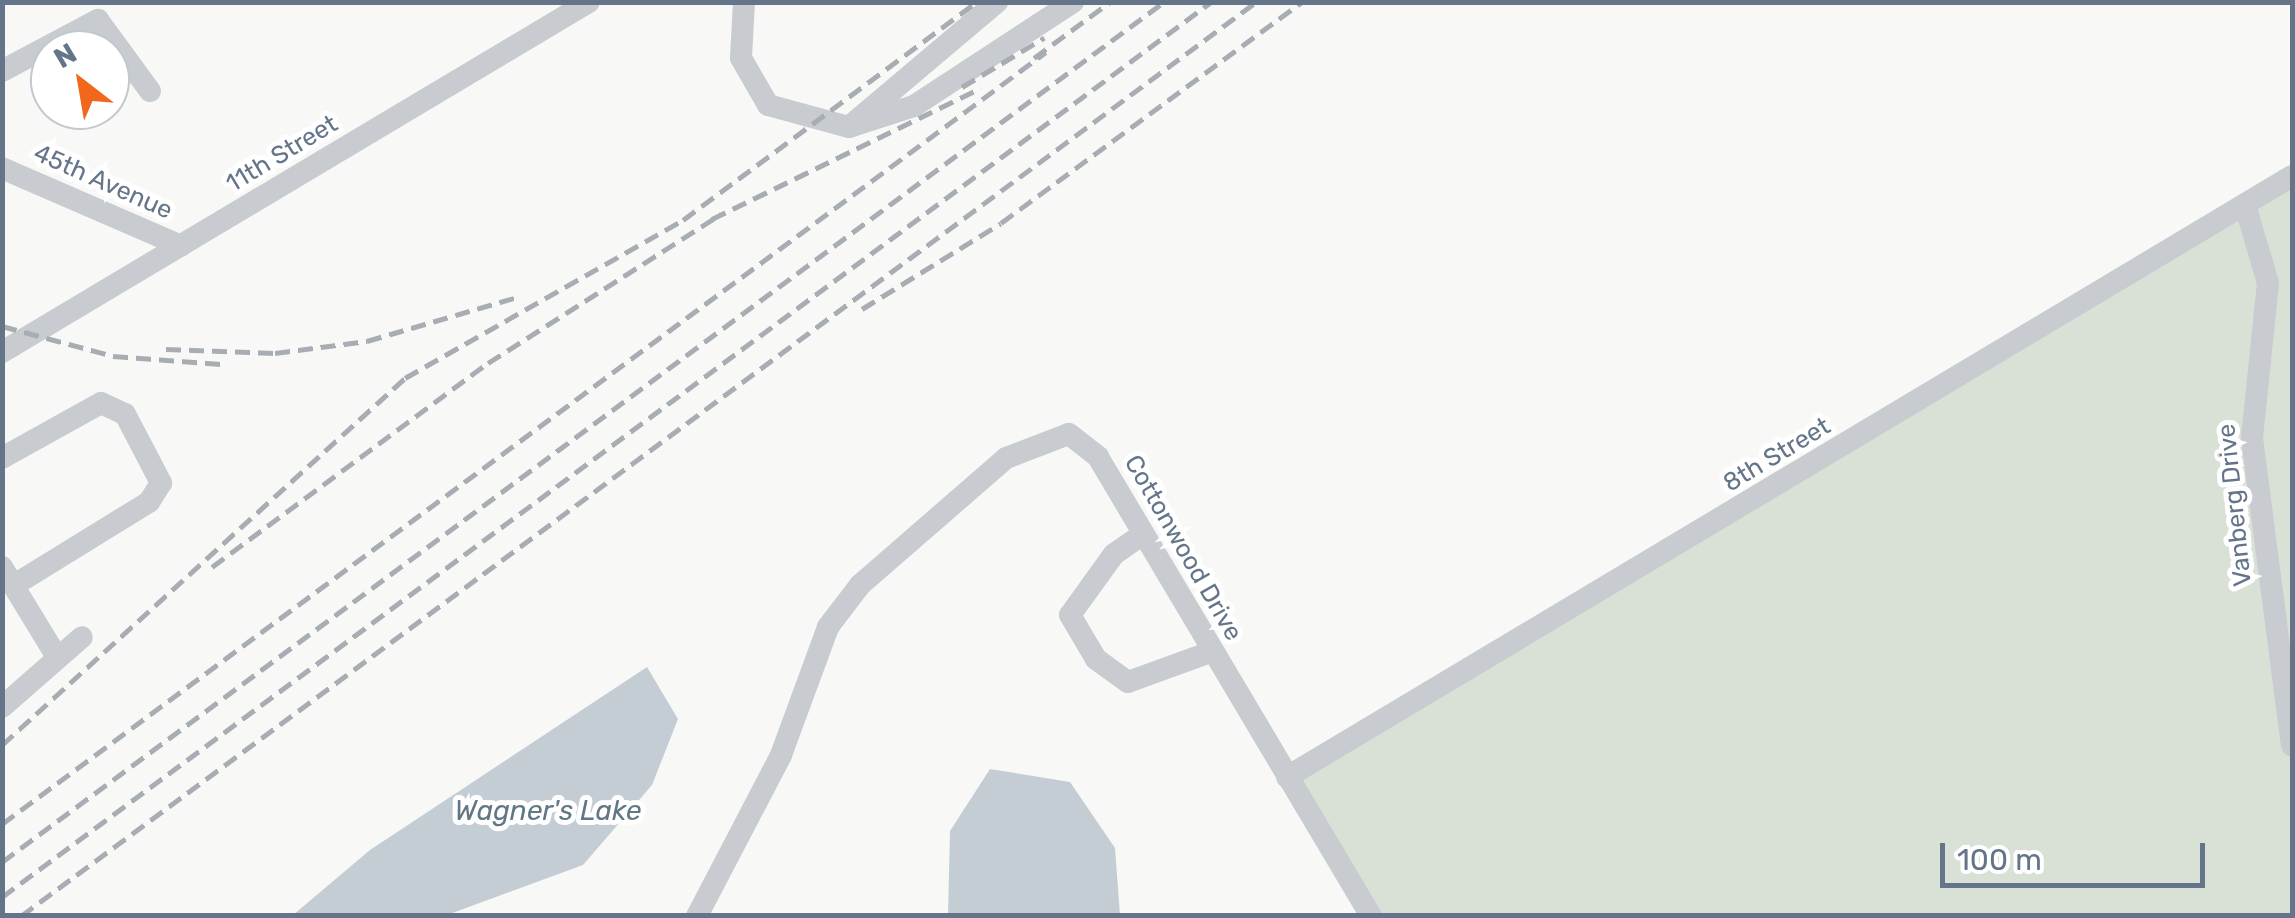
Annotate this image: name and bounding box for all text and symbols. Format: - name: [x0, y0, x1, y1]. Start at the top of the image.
- north arrow: [30, 30, 130, 130]
- text: N: [48, 36, 82, 75]
- street label: 11th Street: [221, 109, 343, 199]
- street label: 45th Avenue: [29, 138, 177, 226]
- street label: 8th Street: [1718, 411, 1836, 499]
- street label: Vanberg Drive: [2212, 422, 2258, 588]
- street label: Cottonwood Drive: [1118, 450, 1248, 646]
- water label: Wagner's Lake: [455, 794, 641, 828]
- scale bar: [1945, 823, 2210, 885]
- text: 100 m: [1957, 842, 2042, 878]

